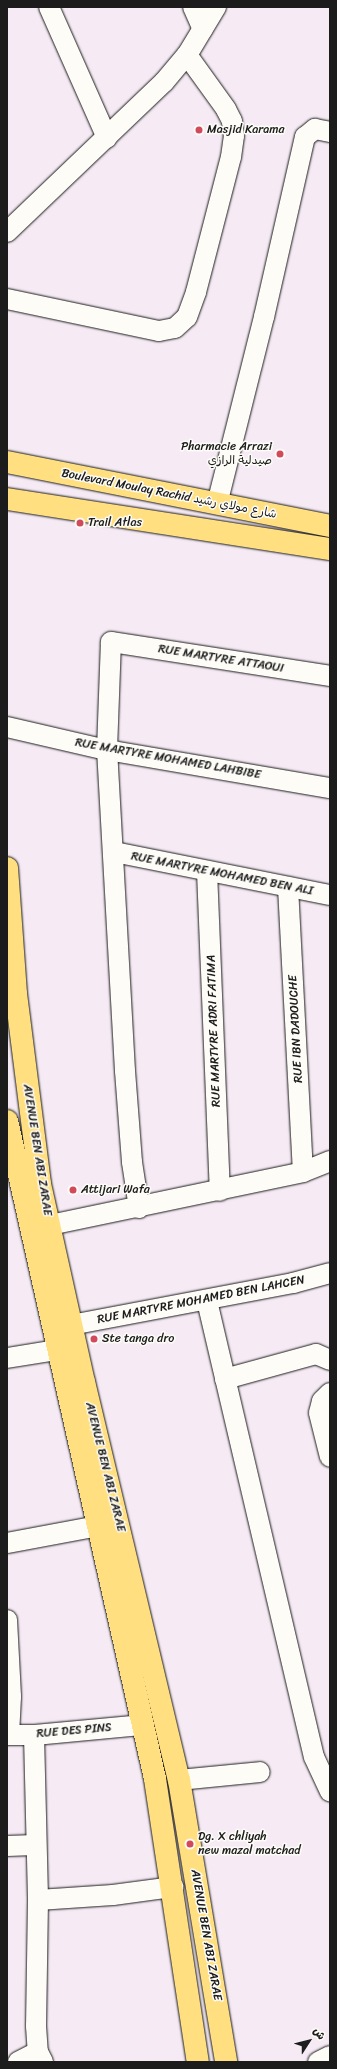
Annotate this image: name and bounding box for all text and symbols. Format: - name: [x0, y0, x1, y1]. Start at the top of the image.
- place label: Masjid Karama: [207, 123, 284, 137]
- marker: Masjid Karama: [194, 125, 204, 135]
- place label: Pharmacie Arrazi صيدلية الرازي: [181, 440, 272, 468]
- marker: Pharmacie Arrazi صيدلية الرازي: [275, 449, 285, 459]
- street label: Boulevard Moulay Rachid شارع مولاي رشيد: [60, 466, 278, 522]
- place label: Trail Atlas: [88, 516, 142, 530]
- marker: Trail Atlas: [75, 518, 85, 528]
- street label: RUE MARTYRE ATTAOUI: [157, 642, 285, 676]
- street label: RUE MARTYRE MOHAMED LAHBIBE: [74, 736, 262, 782]
- street label: RUE MARTYRE MOHAMED BEN ALI: [131, 850, 313, 898]
- street label: RUE MARTYRE ADRI FATIMA: [204, 956, 224, 1106]
- street label: RUE IBN DADOUCHE: [286, 974, 306, 1084]
- street label: AVENUE BEN ABI ZARAE: [20, 1084, 54, 1216]
- place label: Attijari Wafa: [81, 1183, 150, 1197]
- marker: Attijari Wafa: [68, 1185, 78, 1195]
- street label: RUE MARTYRE MOHAMED BEN LAHCEN: [97, 1273, 305, 1327]
- place label: Ste tanga dro: [102, 1332, 174, 1346]
- marker: Ste tanga dro: [89, 1334, 99, 1344]
- street label: AVENUE BEN ABI ZARAE: [82, 1402, 128, 1532]
- street label: RUE DES PINS: [35, 1720, 113, 1742]
- place label: Dg. X chliyah new mazal matchad: [198, 1830, 301, 1858]
- marker: Dg. X chliyah new mazal matchad: [185, 1839, 195, 1849]
- street label: AVENUE BEN ABI ZARAE: [188, 1869, 224, 2001]
- north arrow: [289, 2021, 329, 2061]
- text: ش: [308, 2023, 330, 2044]

